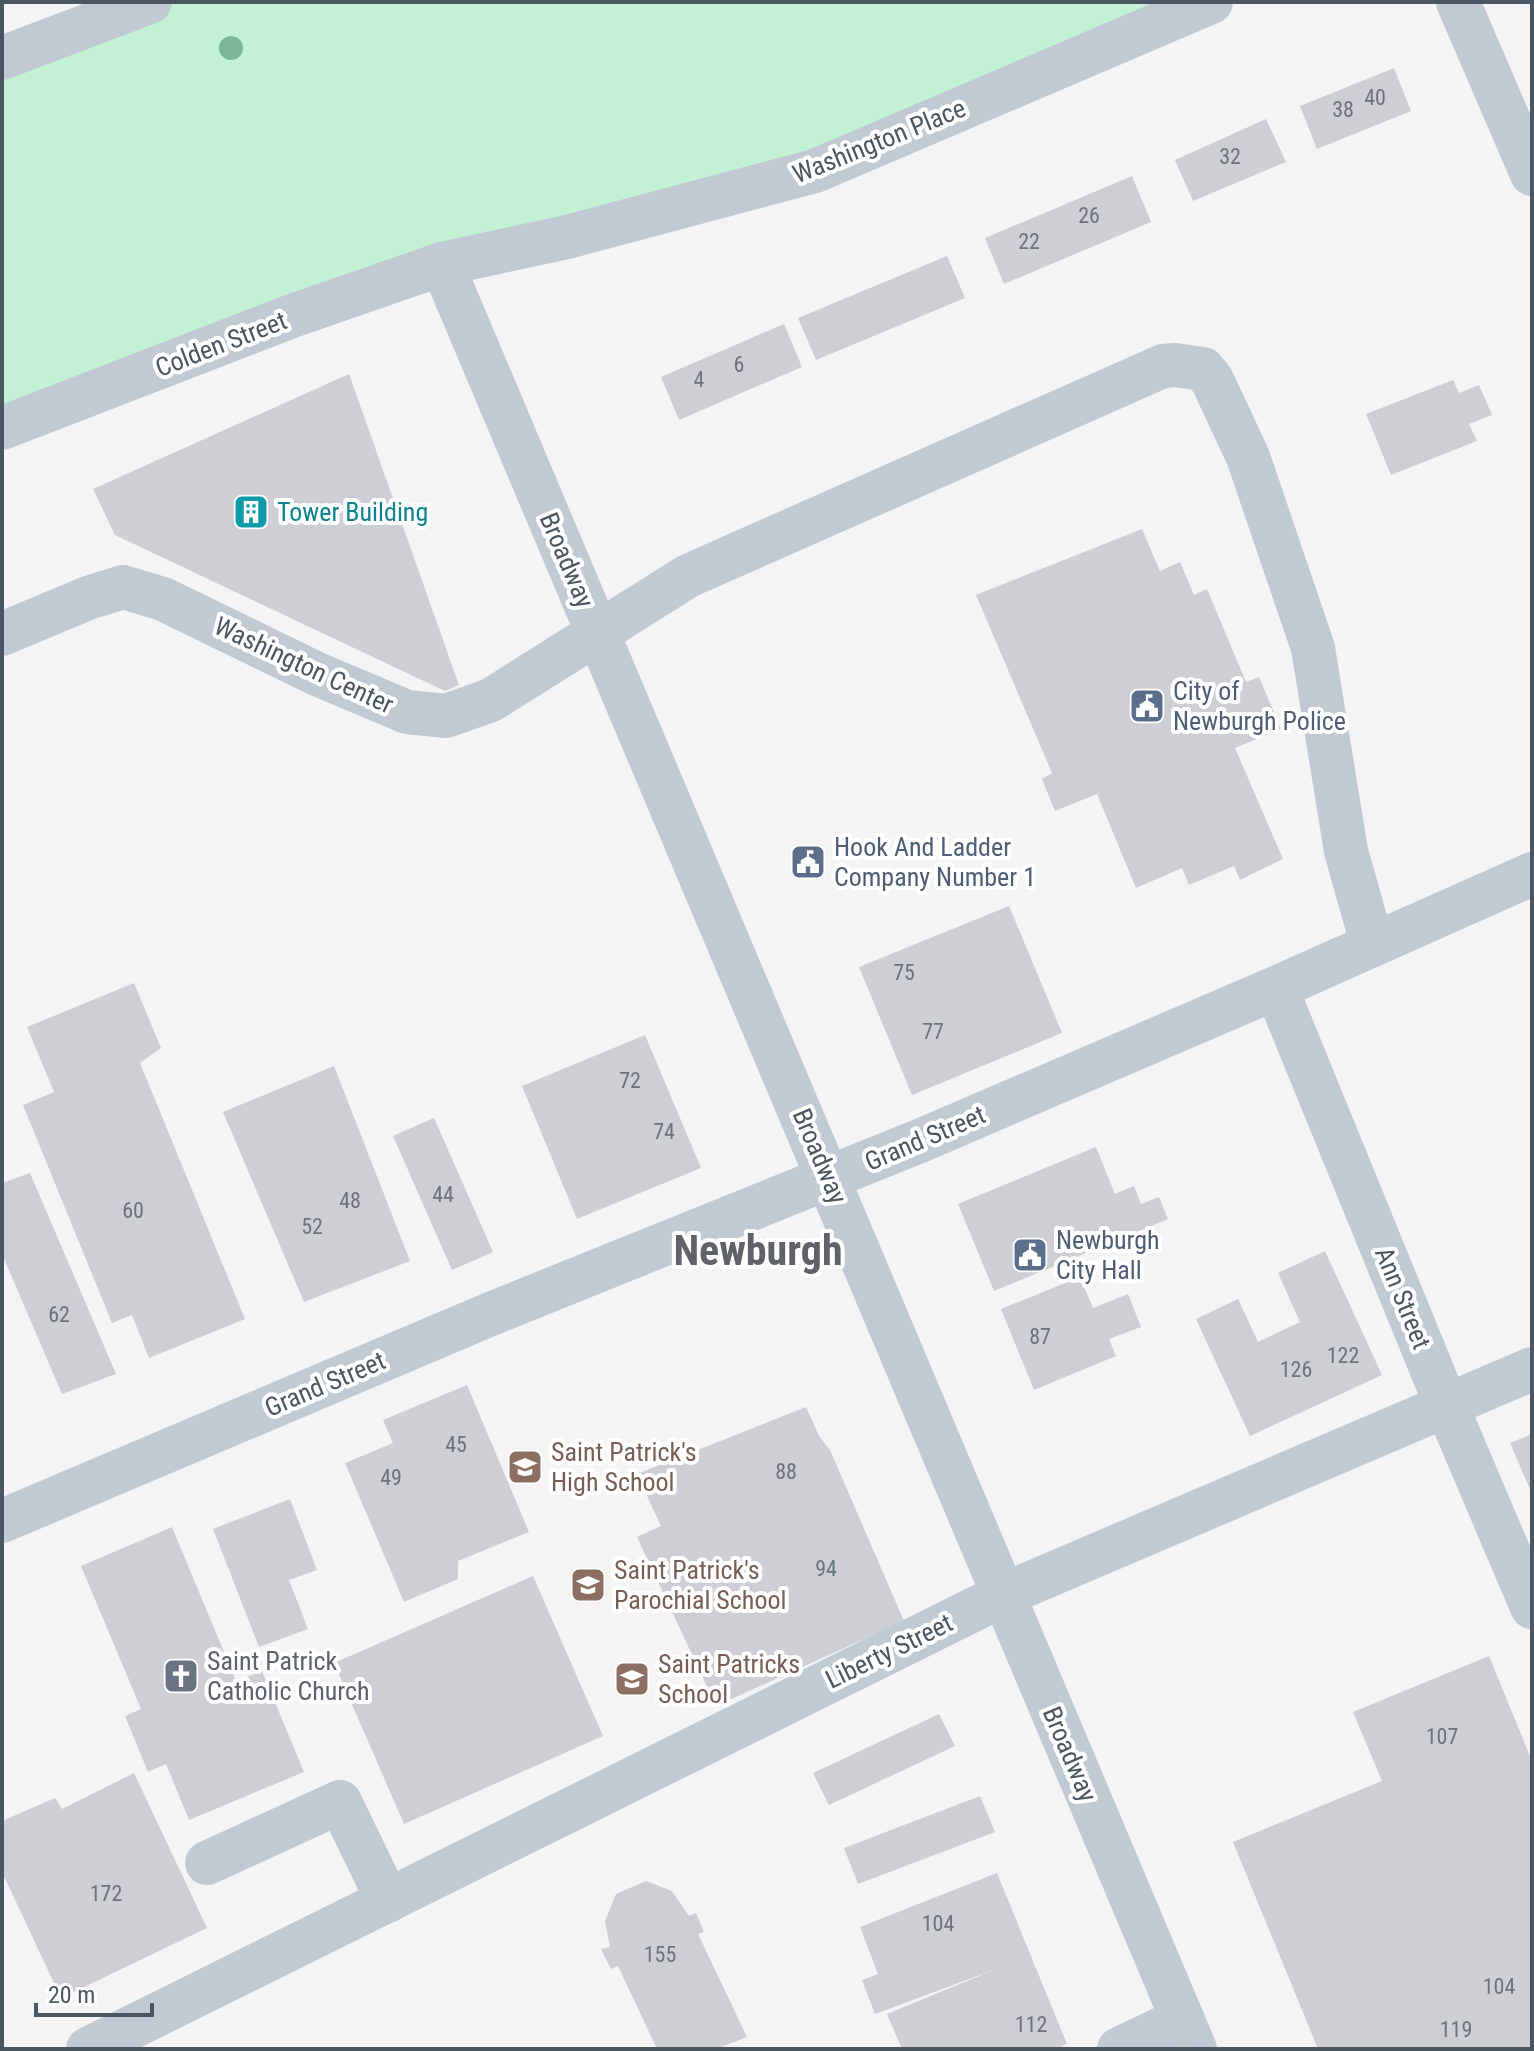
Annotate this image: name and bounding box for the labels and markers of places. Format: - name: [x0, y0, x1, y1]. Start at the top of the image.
- building icon: Tower Building: [232, 493, 270, 531]
- place label: Tower Building: [277, 497, 428, 527]
- place label: City of Newburgh Police: [1173, 676, 1346, 736]
- public building icon: City of Newburgh Police: [1128, 687, 1166, 725]
- place label: Hook And Ladder Company Number 1: [834, 832, 1036, 892]
- public building icon: Hook And Ladder Company Number 1: [789, 843, 827, 881]
- place label: Newburgh City Hall: [1056, 1225, 1160, 1285]
- public building icon: Newburgh City Hall: [1011, 1236, 1049, 1274]
- place label: Saint Patrick's High School: [551, 1437, 697, 1497]
- school or university icon: Saint Patrick's High School: [506, 1448, 544, 1486]
- place label: Saint Patrick's Parochial School: [614, 1555, 786, 1615]
- school or university icon: Saint Patrick's Parochial School: [569, 1566, 607, 1604]
- place label: Saint Patrick Catholic Church: [207, 1646, 370, 1706]
- place label: Saint Patricks School: [658, 1649, 800, 1709]
- church icon: Saint Patrick Catholic Church: [162, 1657, 200, 1695]
- school or university icon: Saint Patricks School: [613, 1660, 651, 1698]

